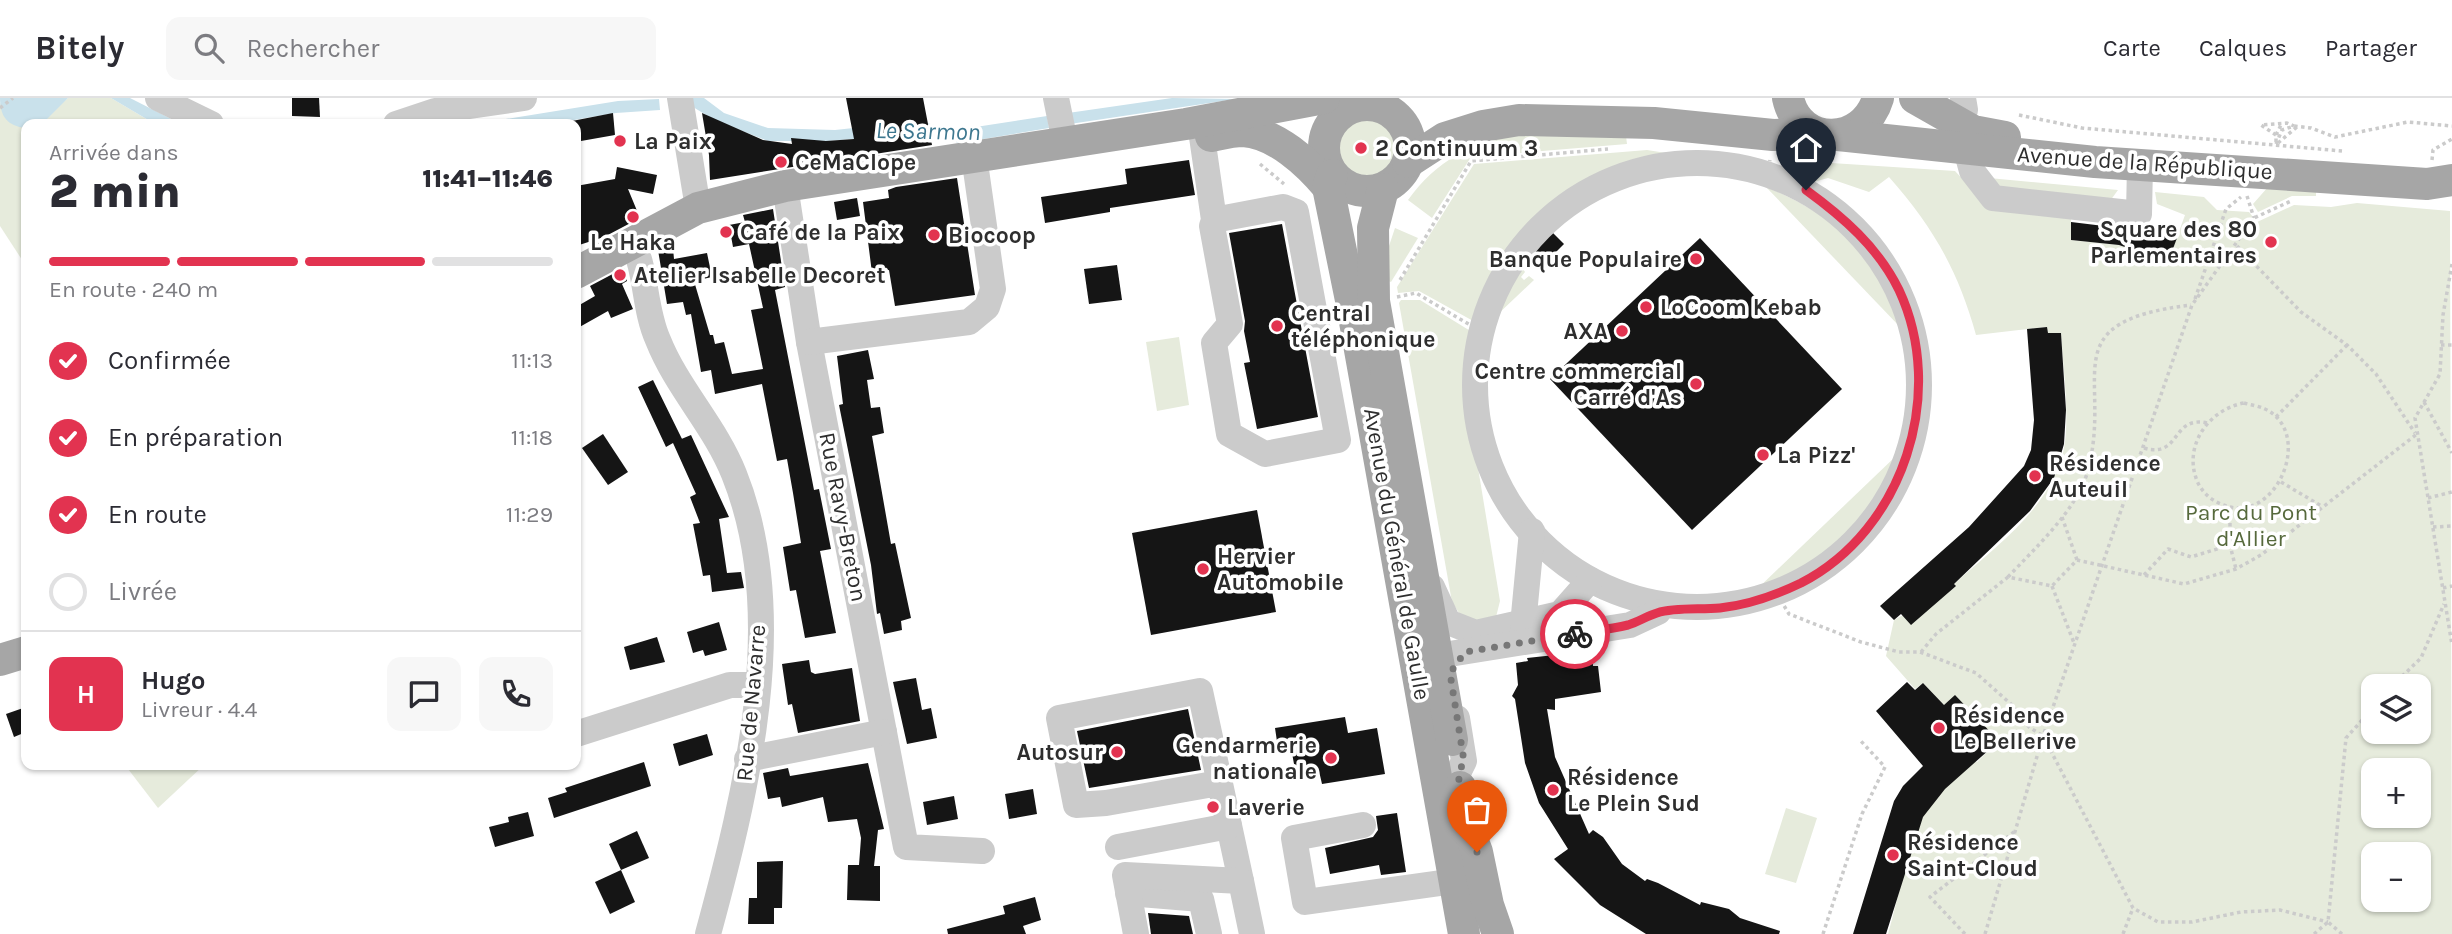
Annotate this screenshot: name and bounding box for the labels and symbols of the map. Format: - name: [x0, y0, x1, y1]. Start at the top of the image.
- water label: Le Sarmon: [875, 116, 981, 146]
- pin: [1776, 118, 1836, 190]
- place label: La Paix: [634, 128, 712, 155]
- marker: La Paix: [612, 133, 628, 149]
- place label: 2 Continuum 3: [1375, 135, 1538, 162]
- marker: 2 Continuum 3: [1353, 140, 1369, 156]
- street label: Avenue de la République: [2016, 141, 2274, 185]
- place label: CeMaClope: [795, 149, 916, 176]
- marker: CeMaClope: [773, 154, 789, 170]
- marker: Le Haka: [625, 209, 641, 225]
- place label: Square des 80 Parlementaires: [2090, 216, 2257, 269]
- place label: Café de la Paix: [740, 219, 900, 246]
- place label: Biocoop: [948, 222, 1036, 249]
- marker: Café de la Paix: [718, 224, 734, 240]
- marker: Biocoop: [926, 227, 942, 243]
- place label: Le Haka: [590, 229, 676, 256]
- marker: Square des 80 Parlementaires: [2263, 234, 2279, 250]
- place label: Banque Populaire: [1489, 246, 1682, 273]
- marker: Banque Populaire: [1688, 251, 1704, 267]
- place label: Atelier Isabelle Decoret: [634, 262, 886, 289]
- marker: Atelier Isabelle Decoret: [612, 267, 628, 283]
- place label: LoCoom Kebab: [1660, 294, 1822, 321]
- marker: LoCoom Kebab: [1638, 299, 1654, 315]
- place label: Central téléphonique: [1291, 300, 1435, 353]
- marker: Central téléphonique: [1269, 318, 1285, 334]
- place label: AXA: [1564, 318, 1608, 345]
- marker: AXA: [1614, 323, 1630, 339]
- place label: Centre commercial Carré d'As: [1475, 358, 1682, 411]
- marker: Centre commercial Carré d'As: [1688, 376, 1704, 392]
- street label: Avenue du Général de Gaulle: [1358, 406, 1436, 702]
- street label: Rue Ravy-Breton: [813, 430, 873, 604]
- place label: La Pizz': [1777, 442, 1855, 469]
- marker: La Pizz': [1755, 447, 1771, 463]
- place label: Résidence Auteuil: [2049, 450, 2161, 503]
- marker: Résidence Auteuil: [2027, 468, 2043, 484]
- park label: Parc du Pont d'Allier: [2185, 499, 2317, 552]
- place label: Hervier Automobile: [1217, 543, 1344, 596]
- marker: Hervier Automobile: [1195, 561, 1211, 577]
- courier: [1540, 599, 1610, 669]
- street label: Rue de Navarre: [731, 623, 771, 783]
- place label: Résidence Le Bellerive: [1953, 702, 2076, 755]
- marker: Résidence Le Bellerive: [1931, 720, 1947, 736]
- place label: Gendarmerie nationale: [1176, 732, 1317, 785]
- place label: Autosur: [1017, 739, 1103, 766]
- marker: Autosur: [1109, 744, 1125, 760]
- marker: Gendarmerie nationale: [1323, 750, 1339, 766]
- place label: Résidence Le Plein Sud: [1567, 764, 1700, 817]
- pin: [1447, 780, 1507, 852]
- marker: Résidence Le Plein Sud: [1545, 782, 1561, 798]
- place label: Laverie: [1227, 794, 1305, 821]
- marker: Laverie: [1205, 799, 1221, 815]
- place label: Résidence Saint-Cloud: [1907, 829, 2038, 882]
- marker: Résidence Saint-Cloud: [1885, 847, 1901, 863]

